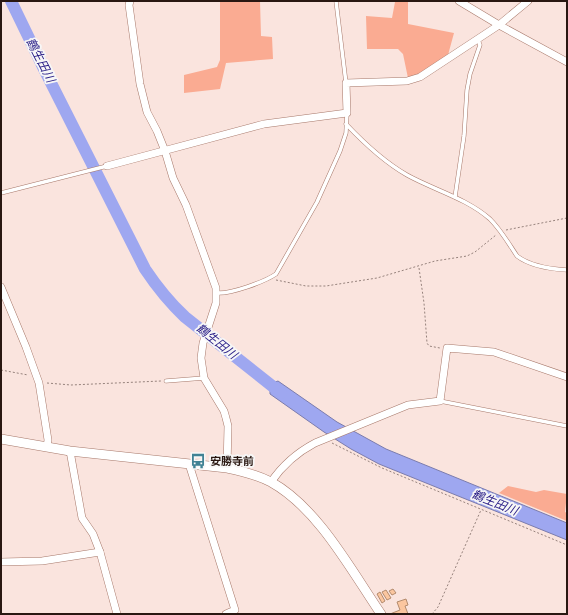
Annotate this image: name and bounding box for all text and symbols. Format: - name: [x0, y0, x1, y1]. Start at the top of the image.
- water label: 鶴生田川: [23, 35, 59, 87]
- water label: 鶴生田川: [194, 320, 242, 363]
- bus stop icon: 安勝寺前: [189, 452, 207, 470]
- place label: 安勝寺前: [210, 454, 254, 468]
- water label: 鶴生田川: [470, 486, 522, 519]

